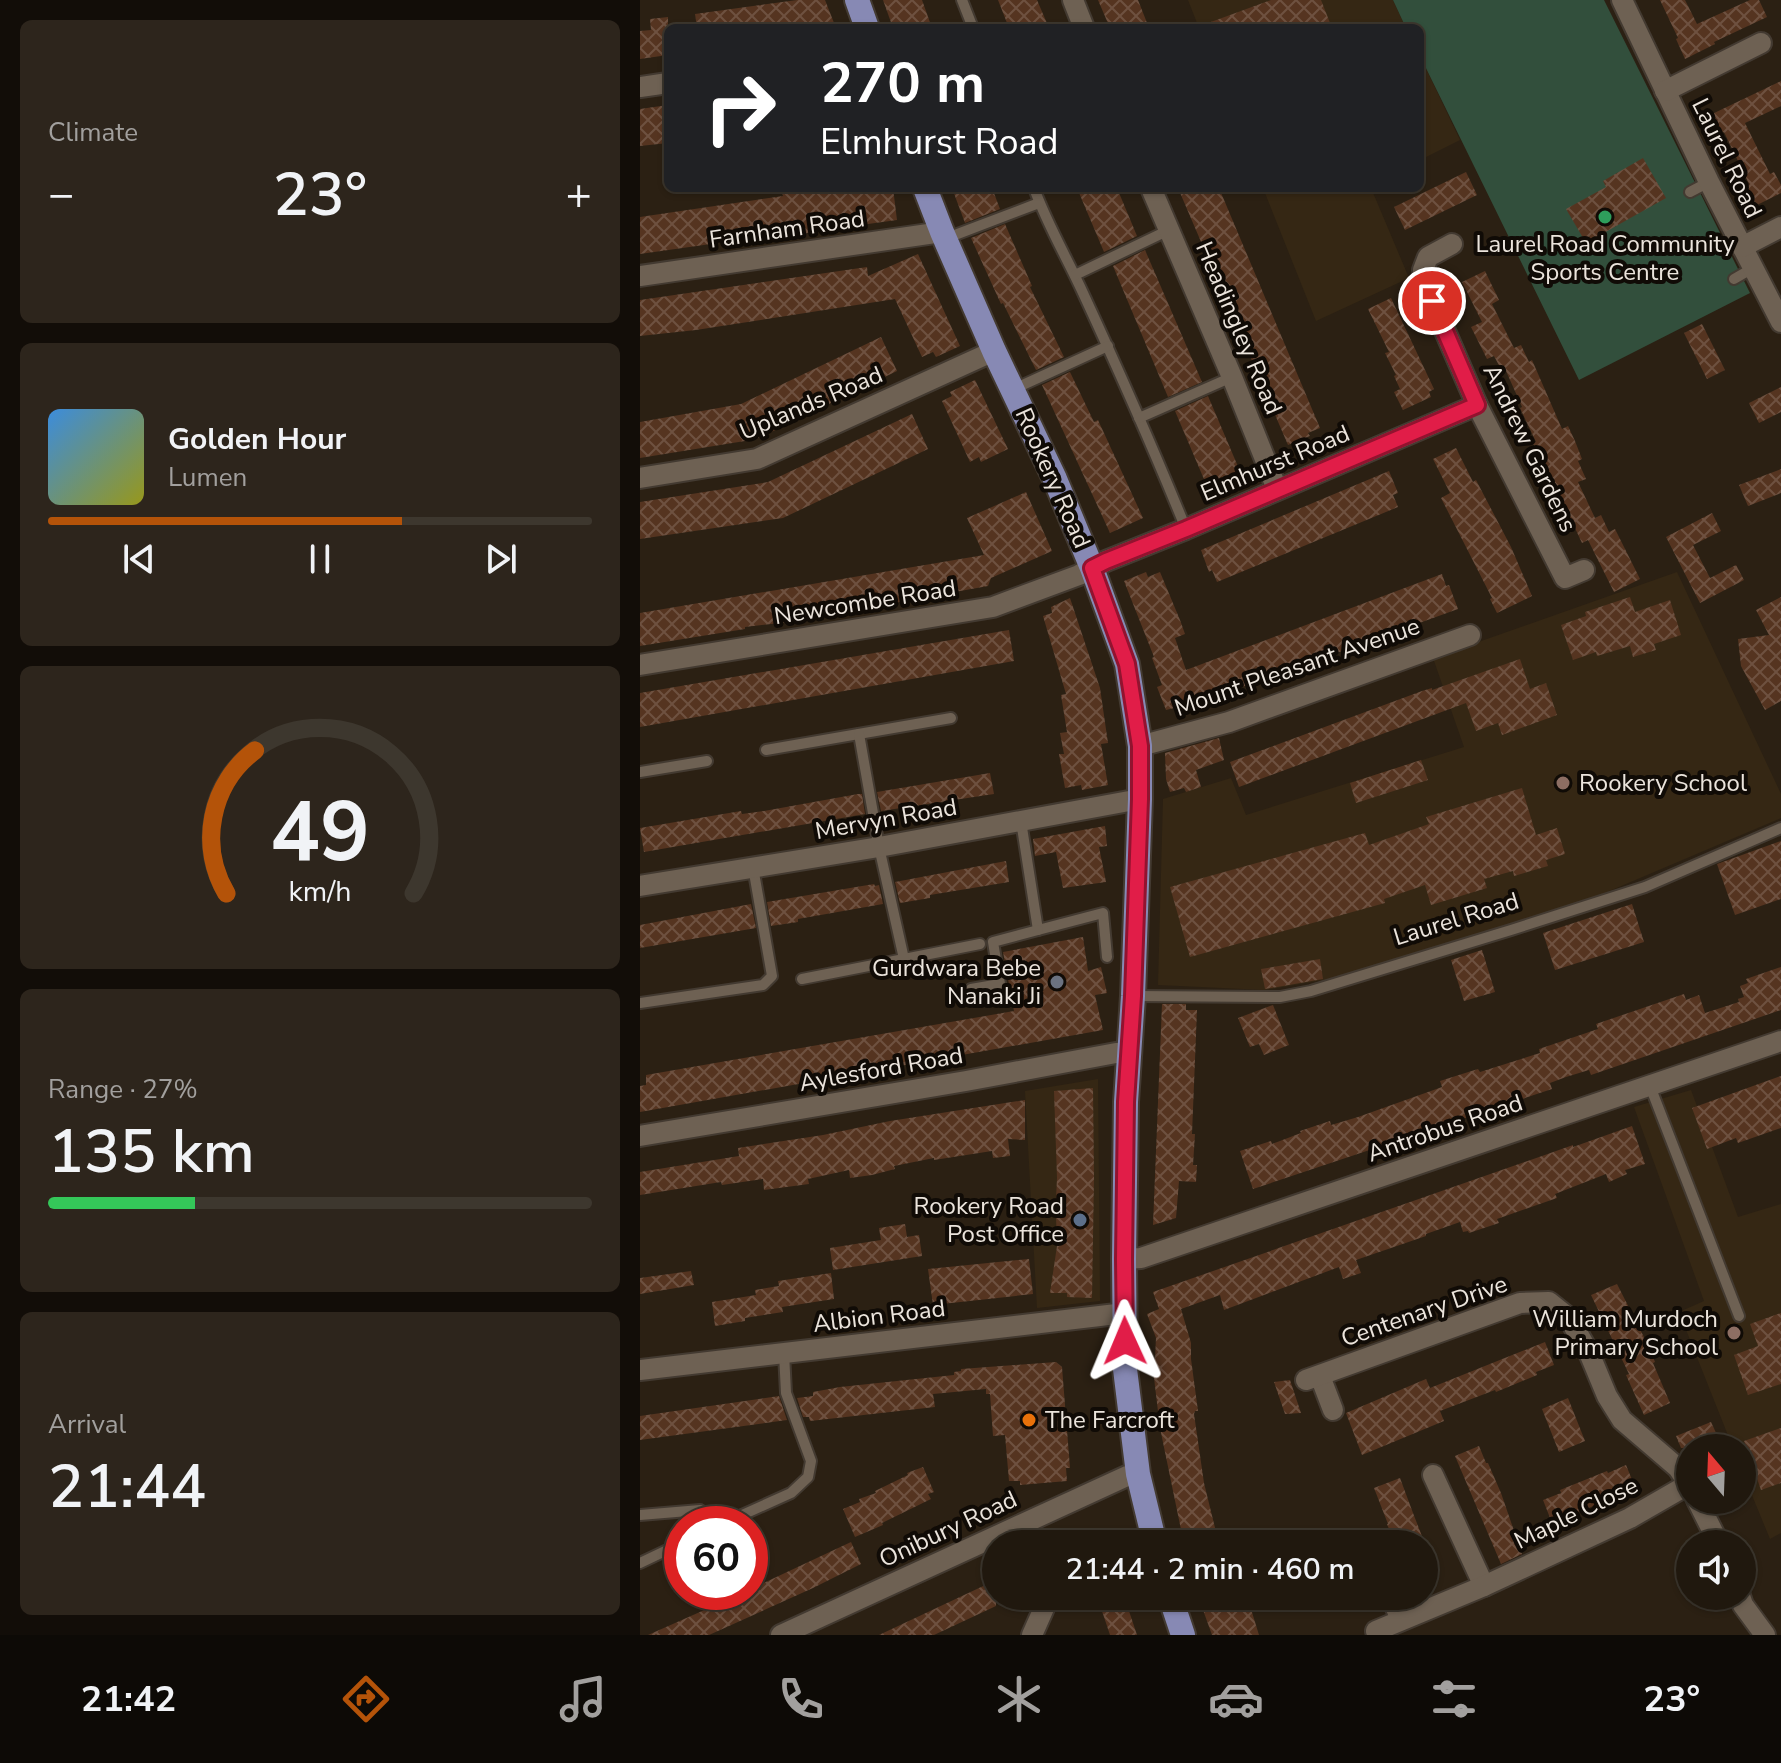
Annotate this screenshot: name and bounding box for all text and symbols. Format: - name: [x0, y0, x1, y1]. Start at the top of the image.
- text: 270 m: [820, 45, 985, 122]
- icon: right: [688, 56, 792, 160]
- street label: Laurel Road: [1684, 93, 1770, 223]
- text: Climate: [48, 115, 138, 150]
- text: Elmhurst Road: [820, 118, 1059, 167]
- text: 23°: [273, 154, 367, 236]
- text: −: [48, 165, 74, 225]
- text: +: [566, 165, 592, 225]
- street label: Farnham Road: [707, 202, 867, 256]
- marker: Laurel Road Community Sports Centre: [1596, 208, 1614, 226]
- place label: Laurel Road Community Sports Centre: [1476, 228, 1735, 288]
- street label: Headingley Road: [1188, 237, 1290, 419]
- pin: [1398, 267, 1466, 335]
- icon: arrive: [1410, 279, 1454, 323]
- street label: Uplands Road: [735, 358, 887, 448]
- street label: Andrew Gardens: [1475, 359, 1585, 537]
- street label: Rookery Road: [1008, 403, 1098, 553]
- street label: Elmhurst Road: [1196, 417, 1354, 509]
- text: Golden Hour: [168, 419, 346, 460]
- text: Lumen: [168, 460, 247, 495]
- icon: previous: [117, 537, 161, 581]
- icon: pause: [298, 537, 342, 581]
- icon: next: [479, 537, 523, 581]
- street label: Newcombe Road: [772, 572, 958, 632]
- street label: Mount Pleasant Avenue: [1170, 610, 1424, 724]
- place label: Rookery School: [1579, 767, 1747, 799]
- marker: Rookery School: [1554, 774, 1572, 792]
- text: 49: [270, 775, 370, 888]
- street label: Mervyn Road: [813, 791, 959, 847]
- text: km/h: [289, 872, 351, 911]
- street label: Laurel Road: [1389, 885, 1523, 953]
- place label: Gurdwara Bebe Nanaki Ji: [872, 952, 1041, 1012]
- marker: Gurdwara Bebe Nanaki Ji: [1048, 973, 1066, 991]
- street label: Aylesford Road: [797, 1039, 965, 1099]
- text: Range · 27%: [48, 1072, 198, 1107]
- street label: Antrobus Road: [1363, 1086, 1527, 1170]
- text: 135 km: [48, 1111, 255, 1193]
- place label: Rookery Road Post Office: [913, 1190, 1064, 1250]
- marker: Rookery Road Post Office: [1071, 1211, 1089, 1229]
- street label: Centenary Drive: [1337, 1268, 1511, 1354]
- street label: Albion Road: [811, 1292, 947, 1340]
- position arrow: [1083, 1299, 1167, 1383]
- place label: William Murdoch Primary School: [1532, 1303, 1718, 1363]
- marker: William Murdoch Primary School: [1725, 1324, 1743, 1342]
- place label: The Farcroft: [1045, 1404, 1175, 1436]
- text: Arrival: [48, 1407, 126, 1442]
- marker: The Farcroft: [1020, 1411, 1038, 1429]
- north arrow: [1676, 1434, 1756, 1514]
- map controls: [1676, 1434, 1756, 1610]
- text: 21:44: [48, 1446, 206, 1528]
- street label: Maple Close: [1509, 1469, 1643, 1557]
- street label: Onibury Road: [874, 1483, 1022, 1575]
- speed limit sign: 60: [664, 1506, 768, 1610]
- button: sound: [1676, 1530, 1756, 1610]
- text: 21:44 · 2 min · 460 m: [1065, 1549, 1355, 1590]
- icon: directions: [338, 1671, 394, 1727]
- icon: music: [555, 1671, 611, 1727]
- icon: phone: [773, 1671, 829, 1727]
- icon: climate: [991, 1671, 1047, 1727]
- icon: car: [1208, 1671, 1264, 1727]
- icon: filters: [1426, 1671, 1482, 1727]
- text: 21:42: [81, 1675, 176, 1724]
- text: 23°: [1643, 1675, 1700, 1724]

